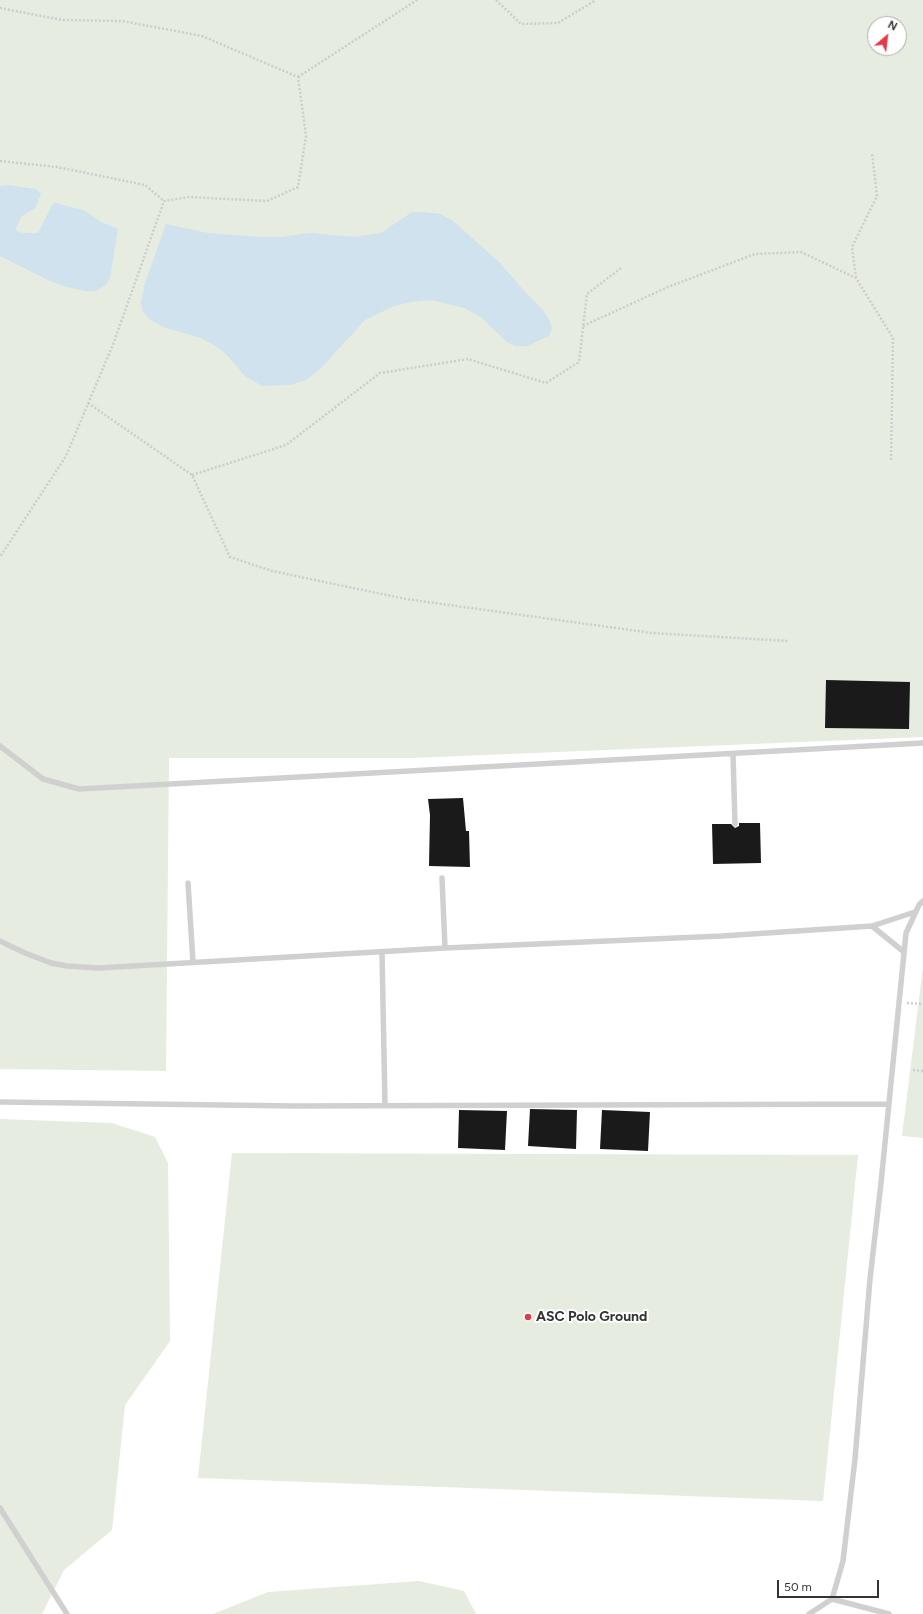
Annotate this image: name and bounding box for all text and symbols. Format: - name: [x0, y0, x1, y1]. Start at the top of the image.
- north arrow: [867, 16, 907, 56]
- text: N: [886, 18, 899, 34]
- place label: ASC Polo Ground: [536, 1309, 647, 1325]
- marker: ASC Polo Ground: [523, 1312, 533, 1322]
- scale bar: [779, 1572, 881, 1598]
- text: 50 m: [784, 1580, 812, 1594]

